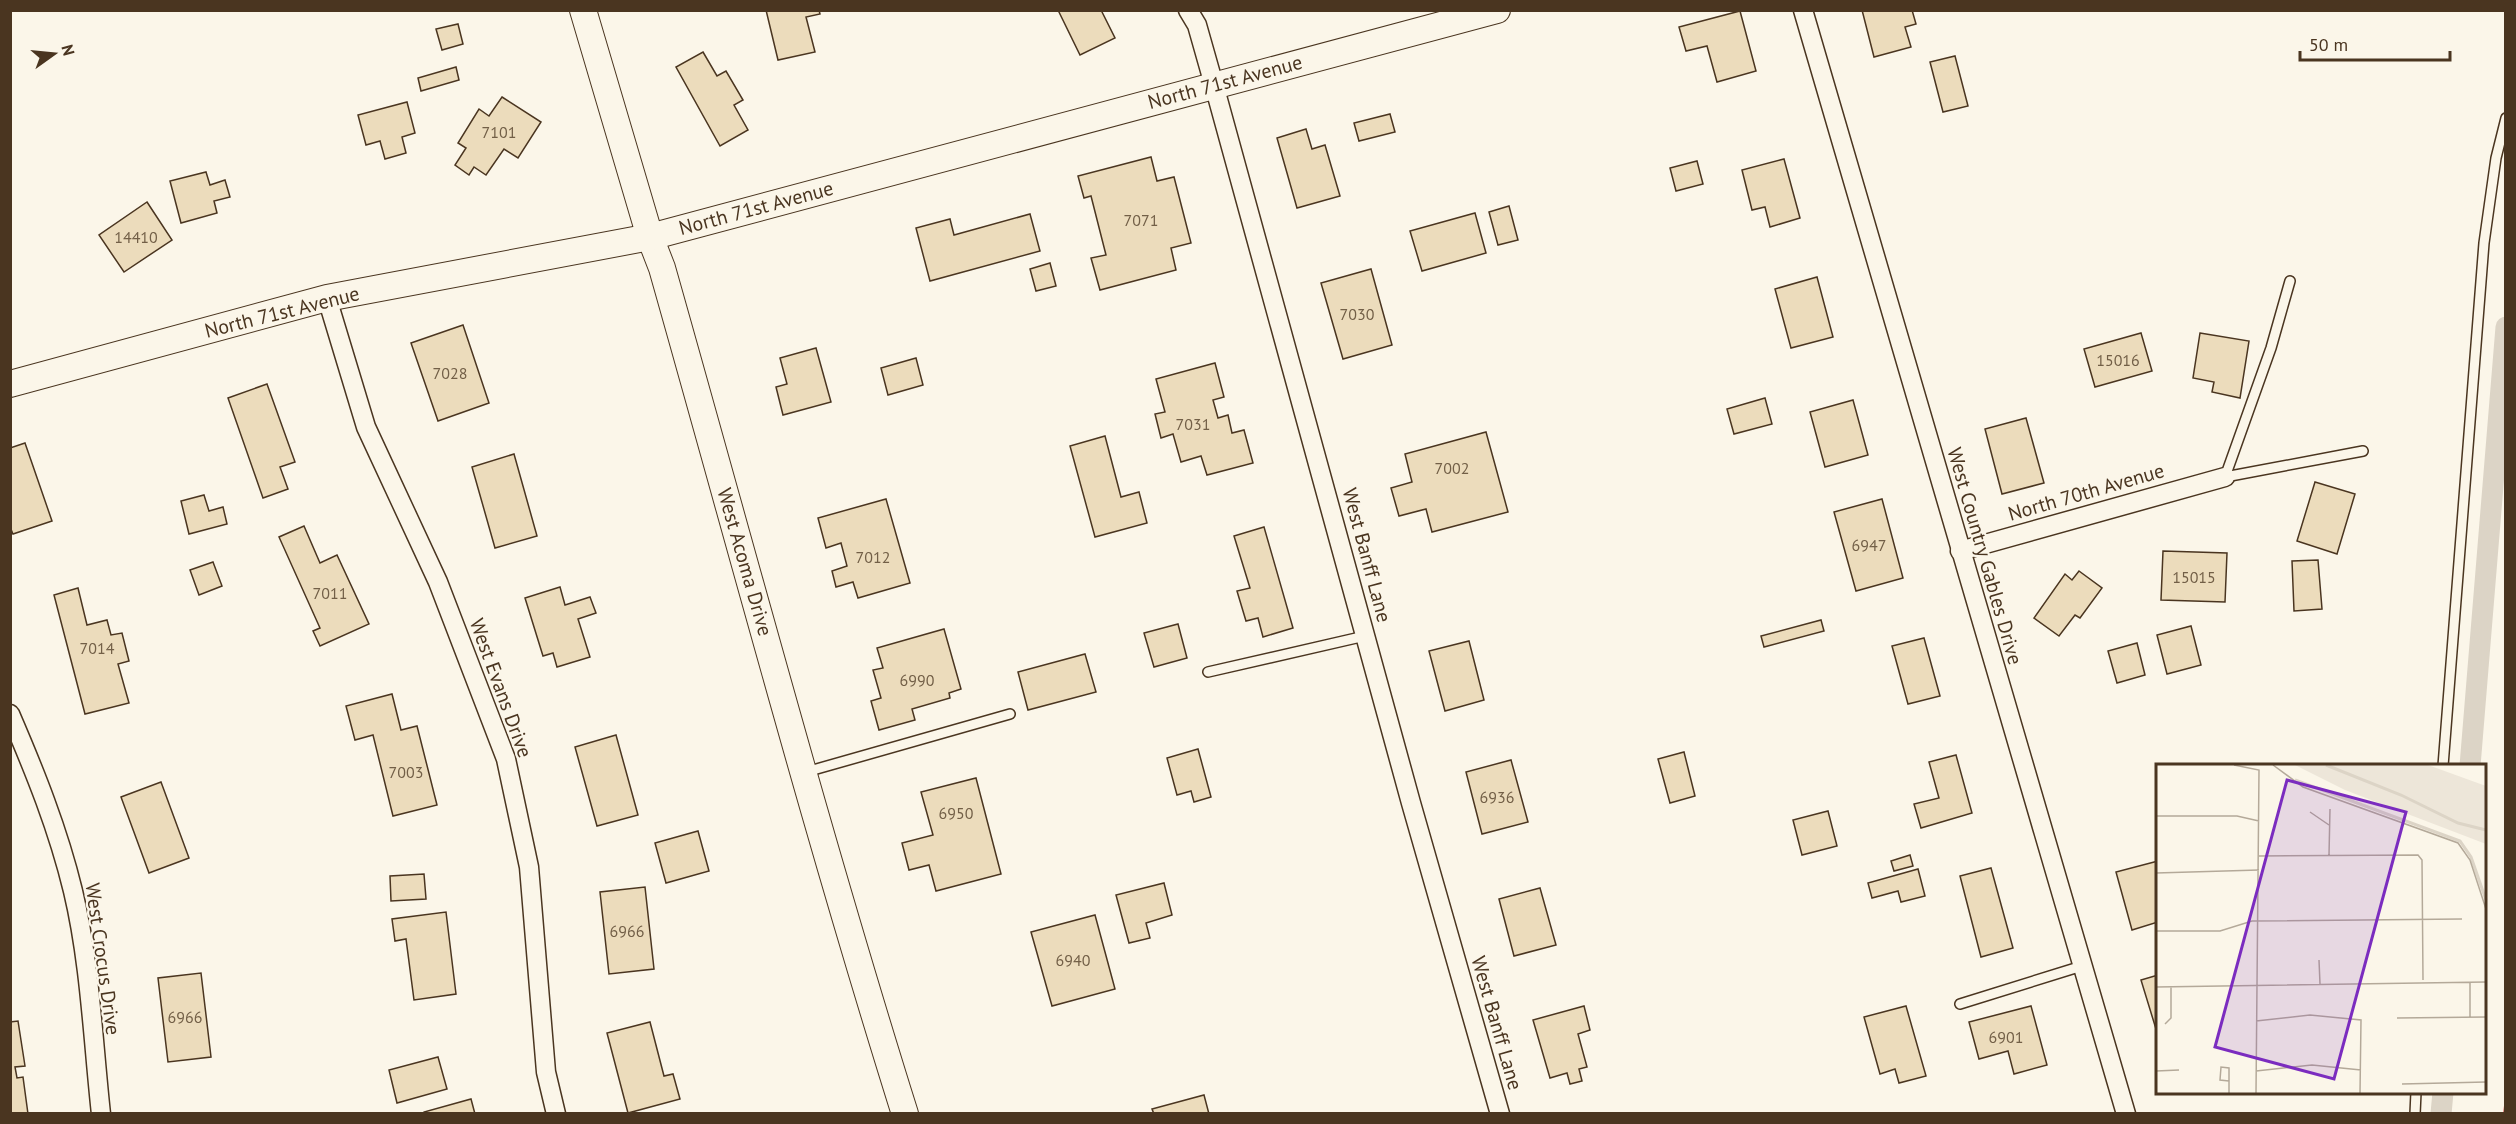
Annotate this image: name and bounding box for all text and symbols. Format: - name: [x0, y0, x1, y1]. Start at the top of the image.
- north arrow: [24, 24, 84, 84]
- scale bar: [2300, 24, 2450, 62]
- text: 50 m: [2309, 33, 2348, 56]
- text: N: [57, 42, 80, 58]
- street label: North 71st Avenue: [1145, 49, 1305, 115]
- house number: 7101: [482, 122, 516, 142]
- street label: North 71st Avenue: [676, 175, 836, 241]
- house number: 7071: [1124, 210, 1158, 230]
- house number: 14410: [114, 227, 158, 247]
- street label: North 71st Avenue: [202, 280, 362, 344]
- house number: 7030: [1340, 304, 1375, 324]
- house number: 15016: [2096, 350, 2140, 370]
- house number: 7028: [433, 363, 467, 383]
- house number: 7031: [1176, 414, 1210, 434]
- street label: West Country Gables Drive: [1942, 444, 2028, 668]
- street label: North 70th Avenue: [2005, 457, 2167, 527]
- house number: 7002: [1435, 458, 1469, 478]
- street label: West Acoma Drive: [711, 485, 779, 639]
- street label: West Banff Lane: [1337, 485, 1397, 625]
- house number: 6947: [1852, 535, 1886, 555]
- house number: 7012: [856, 547, 890, 567]
- house number: 15015: [2172, 567, 2216, 587]
- house number: 7011: [313, 583, 347, 603]
- street label: West Evans Drive: [464, 615, 538, 761]
- house number: 7014: [80, 638, 115, 658]
- house number: 6990: [900, 670, 935, 690]
- house number: 7003: [389, 762, 423, 782]
- inset map: [2156, 764, 2486, 1094]
- house number: 6936: [1480, 787, 1514, 807]
- house number: 6950: [939, 803, 974, 823]
- street label: West Crocus Drive: [79, 881, 127, 1037]
- house number: 6966: [610, 921, 644, 941]
- house number: 6940: [1056, 950, 1091, 970]
- street label: West Banff Lane: [1465, 953, 1529, 1093]
- house number: 6966: [168, 1007, 202, 1027]
- house number: 6901: [1989, 1027, 2023, 1047]

